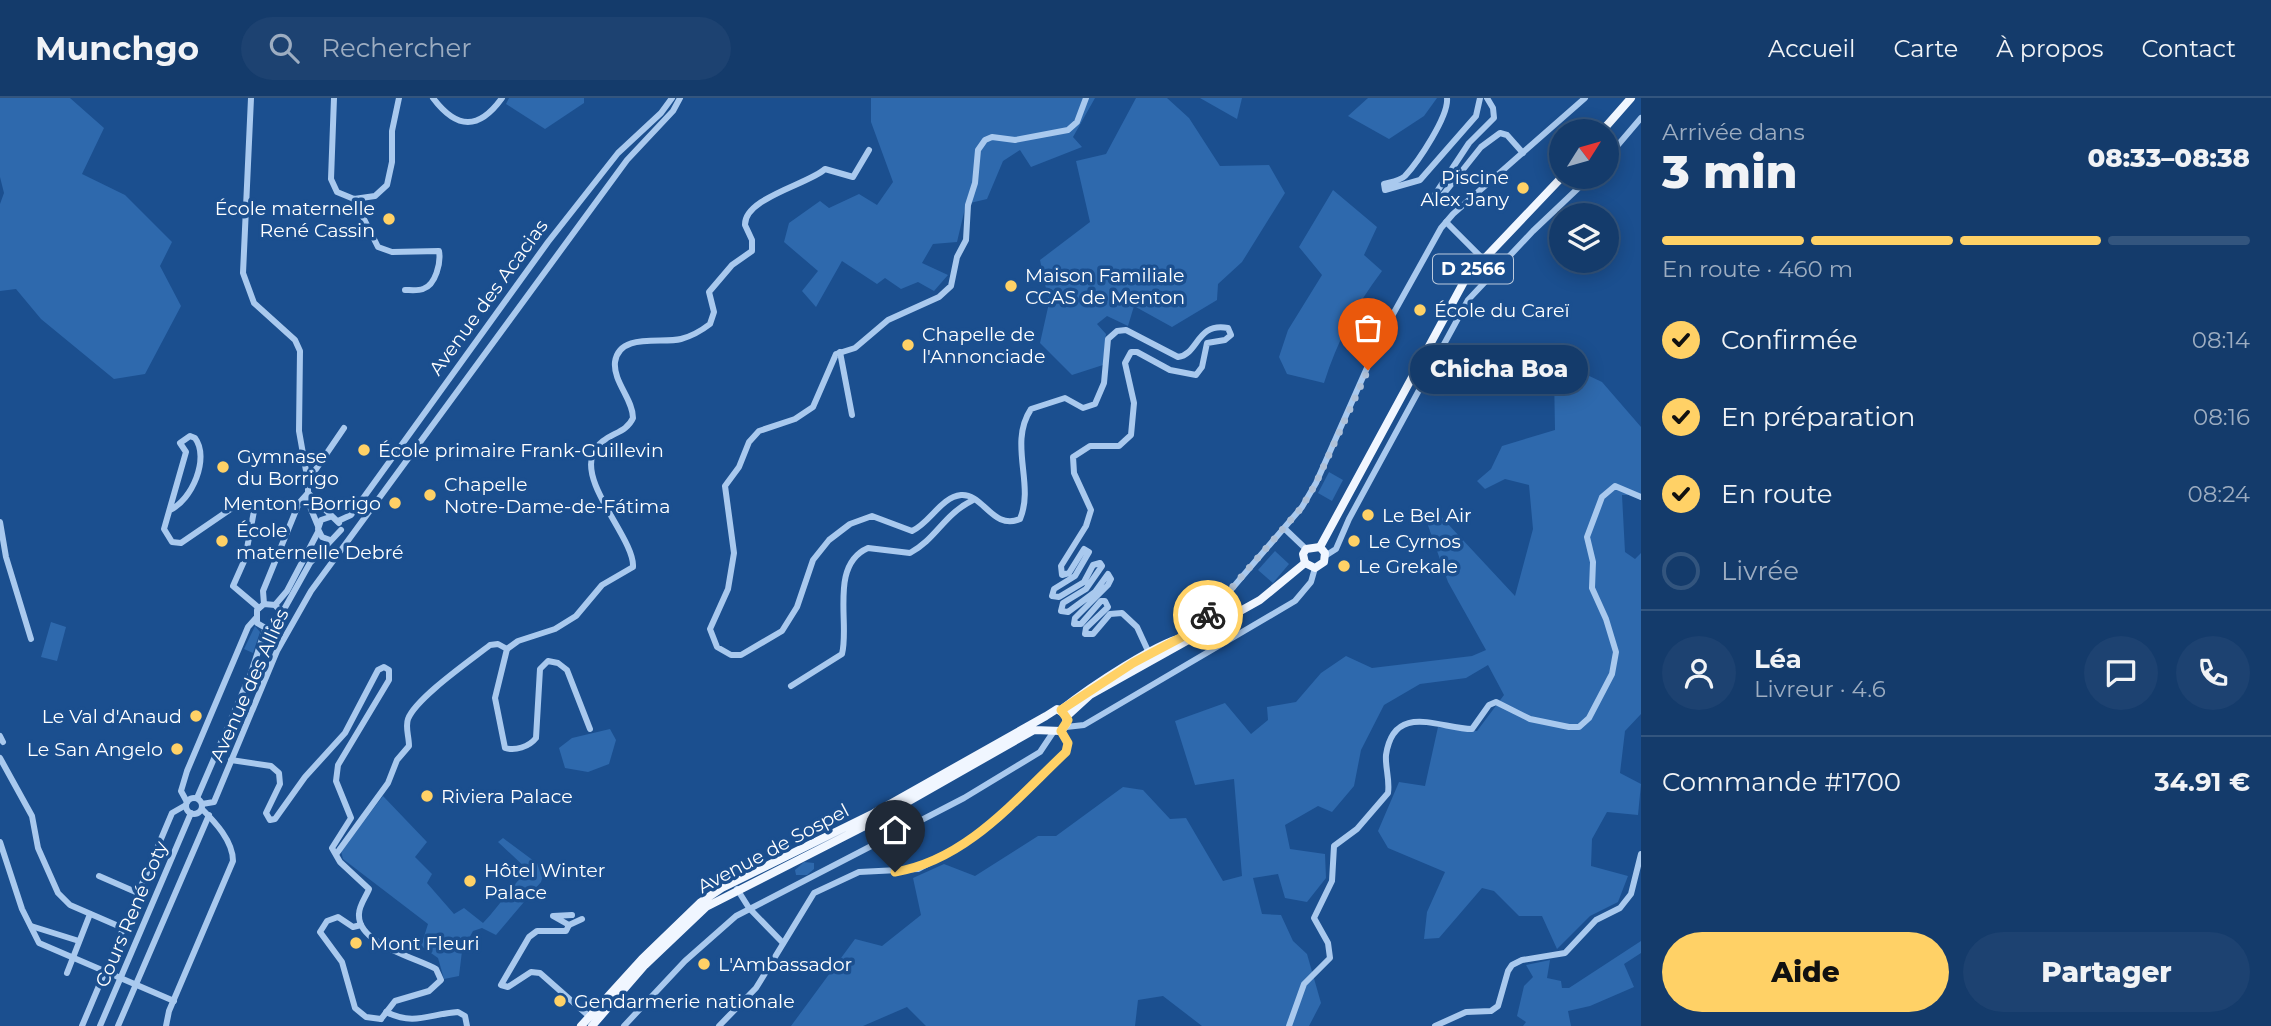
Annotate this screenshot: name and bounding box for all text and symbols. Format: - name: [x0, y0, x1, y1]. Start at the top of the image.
- search box: [241, 17, 731, 80]
- text: Munchgo: [35, 28, 199, 68]
- icon: search: [265, 29, 303, 67]
- text: Rechercher: [321, 32, 472, 64]
- text: Accueil: [1768, 34, 1855, 63]
- text: Carte: [1893, 34, 1958, 63]
- text: À propos: [1996, 34, 2103, 63]
- text: Contact: [2141, 34, 2236, 63]
- text: Arrivée dans: [1662, 118, 1805, 146]
- north arrow: [1549, 119, 1619, 189]
- map controls: [1549, 119, 1619, 273]
- text: 08:33–08:38: [2088, 142, 2250, 174]
- text: 3 min: [1662, 143, 1798, 200]
- place label: Piscine Alex Jany: [1420, 166, 1510, 211]
- marker: Piscine Alex Jany: [1515, 180, 1531, 196]
- place label: École maternelle René Cassin: [215, 197, 375, 242]
- button: layers: [1549, 203, 1619, 273]
- marker: École maternelle René Cassin: [381, 211, 397, 227]
- street label: Avenue des Acacias: [424, 215, 553, 380]
- road number: D 2566: [1433, 254, 1513, 284]
- text: En route · 460 m: [1662, 255, 1853, 283]
- place label: Maison Familiale CCAS de Menton: [1025, 264, 1185, 309]
- marker: Maison Familiale CCAS de Menton: [1003, 278, 1019, 294]
- pin: [1338, 298, 1398, 370]
- place label: École du Careï: [1434, 299, 1570, 322]
- marker: École du Careï: [1412, 302, 1428, 318]
- icon: bag: [1349, 309, 1387, 347]
- icon: check: [1662, 321, 1700, 359]
- place label: Chapelle de l'Annonciade: [922, 323, 1045, 368]
- text: Confirmée: [1721, 324, 1858, 356]
- text: 08:14: [2192, 326, 2250, 354]
- marker: Chapelle de l'Annonciade: [900, 337, 916, 353]
- callout: Chicha Boa: [1410, 345, 1588, 394]
- text: Chicha Boa: [1430, 355, 1568, 383]
- icon: check: [1662, 398, 1700, 436]
- text: En préparation: [1721, 401, 1915, 433]
- text: 08:16: [2193, 403, 2250, 431]
- place label: École primaire Frank-Guillevin: [378, 439, 664, 462]
- marker: École primaire Frank-Guillevin: [356, 442, 372, 458]
- place label: Gymnase du Borrigo: [237, 445, 339, 490]
- marker: Gymnase du Borrigo: [215, 459, 231, 475]
- place label: Chapelle Notre-Dame-de-Fátima: [444, 473, 670, 518]
- icon: check: [1662, 475, 1700, 513]
- text: En route: [1721, 478, 1832, 510]
- text: 08:24: [2187, 480, 2250, 508]
- marker: Chapelle Notre-Dame-de-Fátima: [422, 487, 438, 503]
- place label: Menton -Borrigo: [223, 492, 381, 515]
- marker: Menton -Borrigo: [387, 495, 403, 511]
- place label: Le Bel Air: [1382, 504, 1472, 527]
- marker: Le Bel Air: [1360, 507, 1376, 523]
- place label: École maternelle Debré: [236, 519, 404, 564]
- place label: Le Cyrnos: [1368, 530, 1461, 553]
- marker: École maternelle Debré: [214, 533, 230, 549]
- marker: Le Cyrnos: [1346, 533, 1362, 549]
- place label: Le Grekale: [1358, 555, 1458, 578]
- text: Livrée: [1721, 555, 1799, 587]
- marker: Le Grekale: [1336, 558, 1352, 574]
- courier: [1173, 580, 1243, 650]
- icon: bike: [1189, 596, 1227, 634]
- street label: Avenue des Alliés: [205, 605, 294, 765]
- button: person: [1662, 636, 1736, 710]
- button: chat: [2084, 636, 2158, 710]
- button: phone: [2176, 636, 2250, 710]
- text: Léa: [1754, 643, 1802, 675]
- text: Livreur · 4.6: [1754, 675, 1886, 703]
- place label: Le Val d'Anaud: [42, 705, 182, 728]
- marker: Le Val d'Anaud: [188, 708, 204, 724]
- place label: Le San Angelo: [27, 738, 163, 761]
- marker: Le San Angelo: [169, 741, 185, 757]
- text: Commande #1700: [1662, 766, 1901, 798]
- text: 34.91 €: [2154, 766, 2250, 798]
- place label: Riviera Palace: [441, 785, 573, 808]
- marker: Riviera Palace: [419, 788, 435, 804]
- street label: Avenue de Sospel: [694, 799, 853, 898]
- pin: [865, 800, 925, 872]
- icon: home: [876, 811, 914, 849]
- street label: Cours René Coty: [90, 837, 173, 991]
- place label: Hôtel Winter Palace: [484, 859, 605, 904]
- marker: Hôtel Winter Palace: [462, 873, 478, 889]
- place label: Mont Fleuri: [370, 932, 480, 955]
- button: Aide: [1662, 932, 1949, 1012]
- button: Partager: [1963, 932, 2250, 1012]
- marker: Mont Fleuri: [348, 935, 364, 951]
- place label: L'Ambassador: [718, 953, 852, 976]
- marker: L'Ambassador: [696, 956, 712, 972]
- place label: Gendarmerie nationale: [574, 990, 795, 1013]
- marker: Gendarmerie nationale: [552, 993, 568, 1009]

